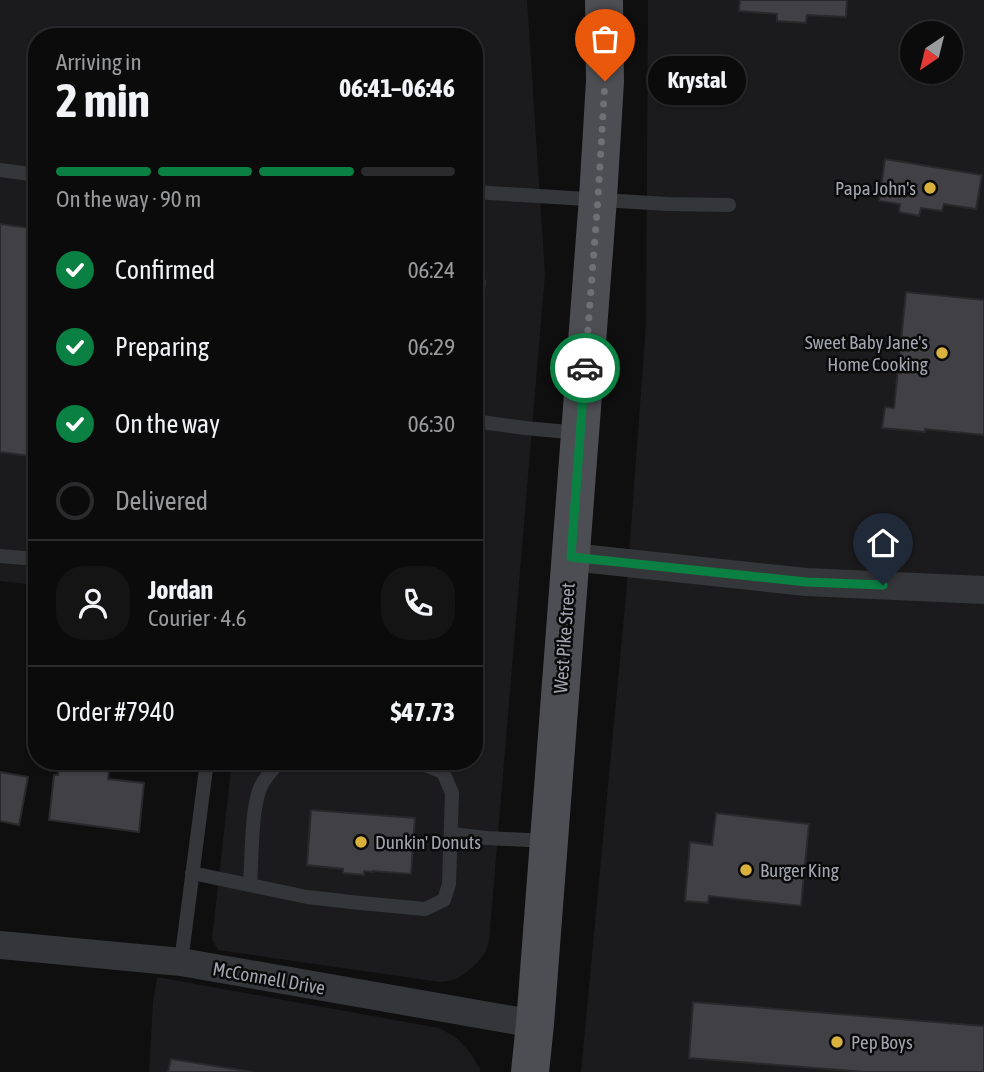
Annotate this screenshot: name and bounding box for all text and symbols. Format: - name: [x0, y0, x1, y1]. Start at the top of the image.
- pin: [575, 9, 635, 81]
- icon: bag: [586, 20, 624, 58]
- north arrow: [900, 21, 962, 84]
- map controls: [900, 21, 963, 84]
- text: Arriving in: [56, 49, 142, 75]
- callout: Krystal: [647, 56, 745, 106]
- text: Krystal: [667, 67, 727, 93]
- text: 06:41–06:46: [339, 73, 455, 103]
- text: 2 min: [56, 74, 150, 127]
- place label: Papa John's: [835, 177, 916, 199]
- marker: Papa John's: [922, 180, 938, 196]
- text: On the way · 90 m: [56, 186, 201, 212]
- icon: check: [56, 251, 94, 289]
- text: Confirmed: [115, 255, 215, 285]
- text: 06:24: [408, 257, 455, 283]
- icon: check: [56, 328, 94, 366]
- place label: Sweet Baby Jane's Home Cooking: [805, 331, 929, 375]
- text: Preparing: [115, 332, 209, 362]
- courier: [550, 333, 620, 403]
- text: 06:29: [408, 334, 455, 360]
- marker: Sweet Baby Jane's Home Cooking: [934, 345, 950, 361]
- icon: car: [566, 349, 604, 387]
- icon: check: [56, 405, 94, 443]
- text: On the way: [115, 409, 220, 439]
- text: 06:30: [408, 411, 455, 437]
- text: Delivered: [115, 486, 208, 516]
- pin: [853, 513, 913, 585]
- icon: home: [864, 524, 902, 562]
- button: person: [56, 566, 130, 640]
- button: phone: [381, 566, 455, 640]
- text: Jordan: [148, 575, 213, 605]
- street label: West Pike Street: [549, 582, 579, 694]
- text: Courier · 4.6: [148, 605, 247, 631]
- text: Order #7940: [56, 697, 175, 727]
- text: $47.73: [391, 697, 455, 727]
- place label: Dunkin' Donuts: [375, 831, 481, 853]
- marker: Dunkin' Donuts: [353, 834, 369, 850]
- place label: Burger King: [760, 859, 840, 881]
- marker: Burger King: [738, 862, 754, 878]
- street label: McConnell Drive: [211, 957, 327, 999]
- place label: Pep Boys: [851, 1031, 913, 1053]
- marker: Pep Boys: [829, 1034, 845, 1050]

